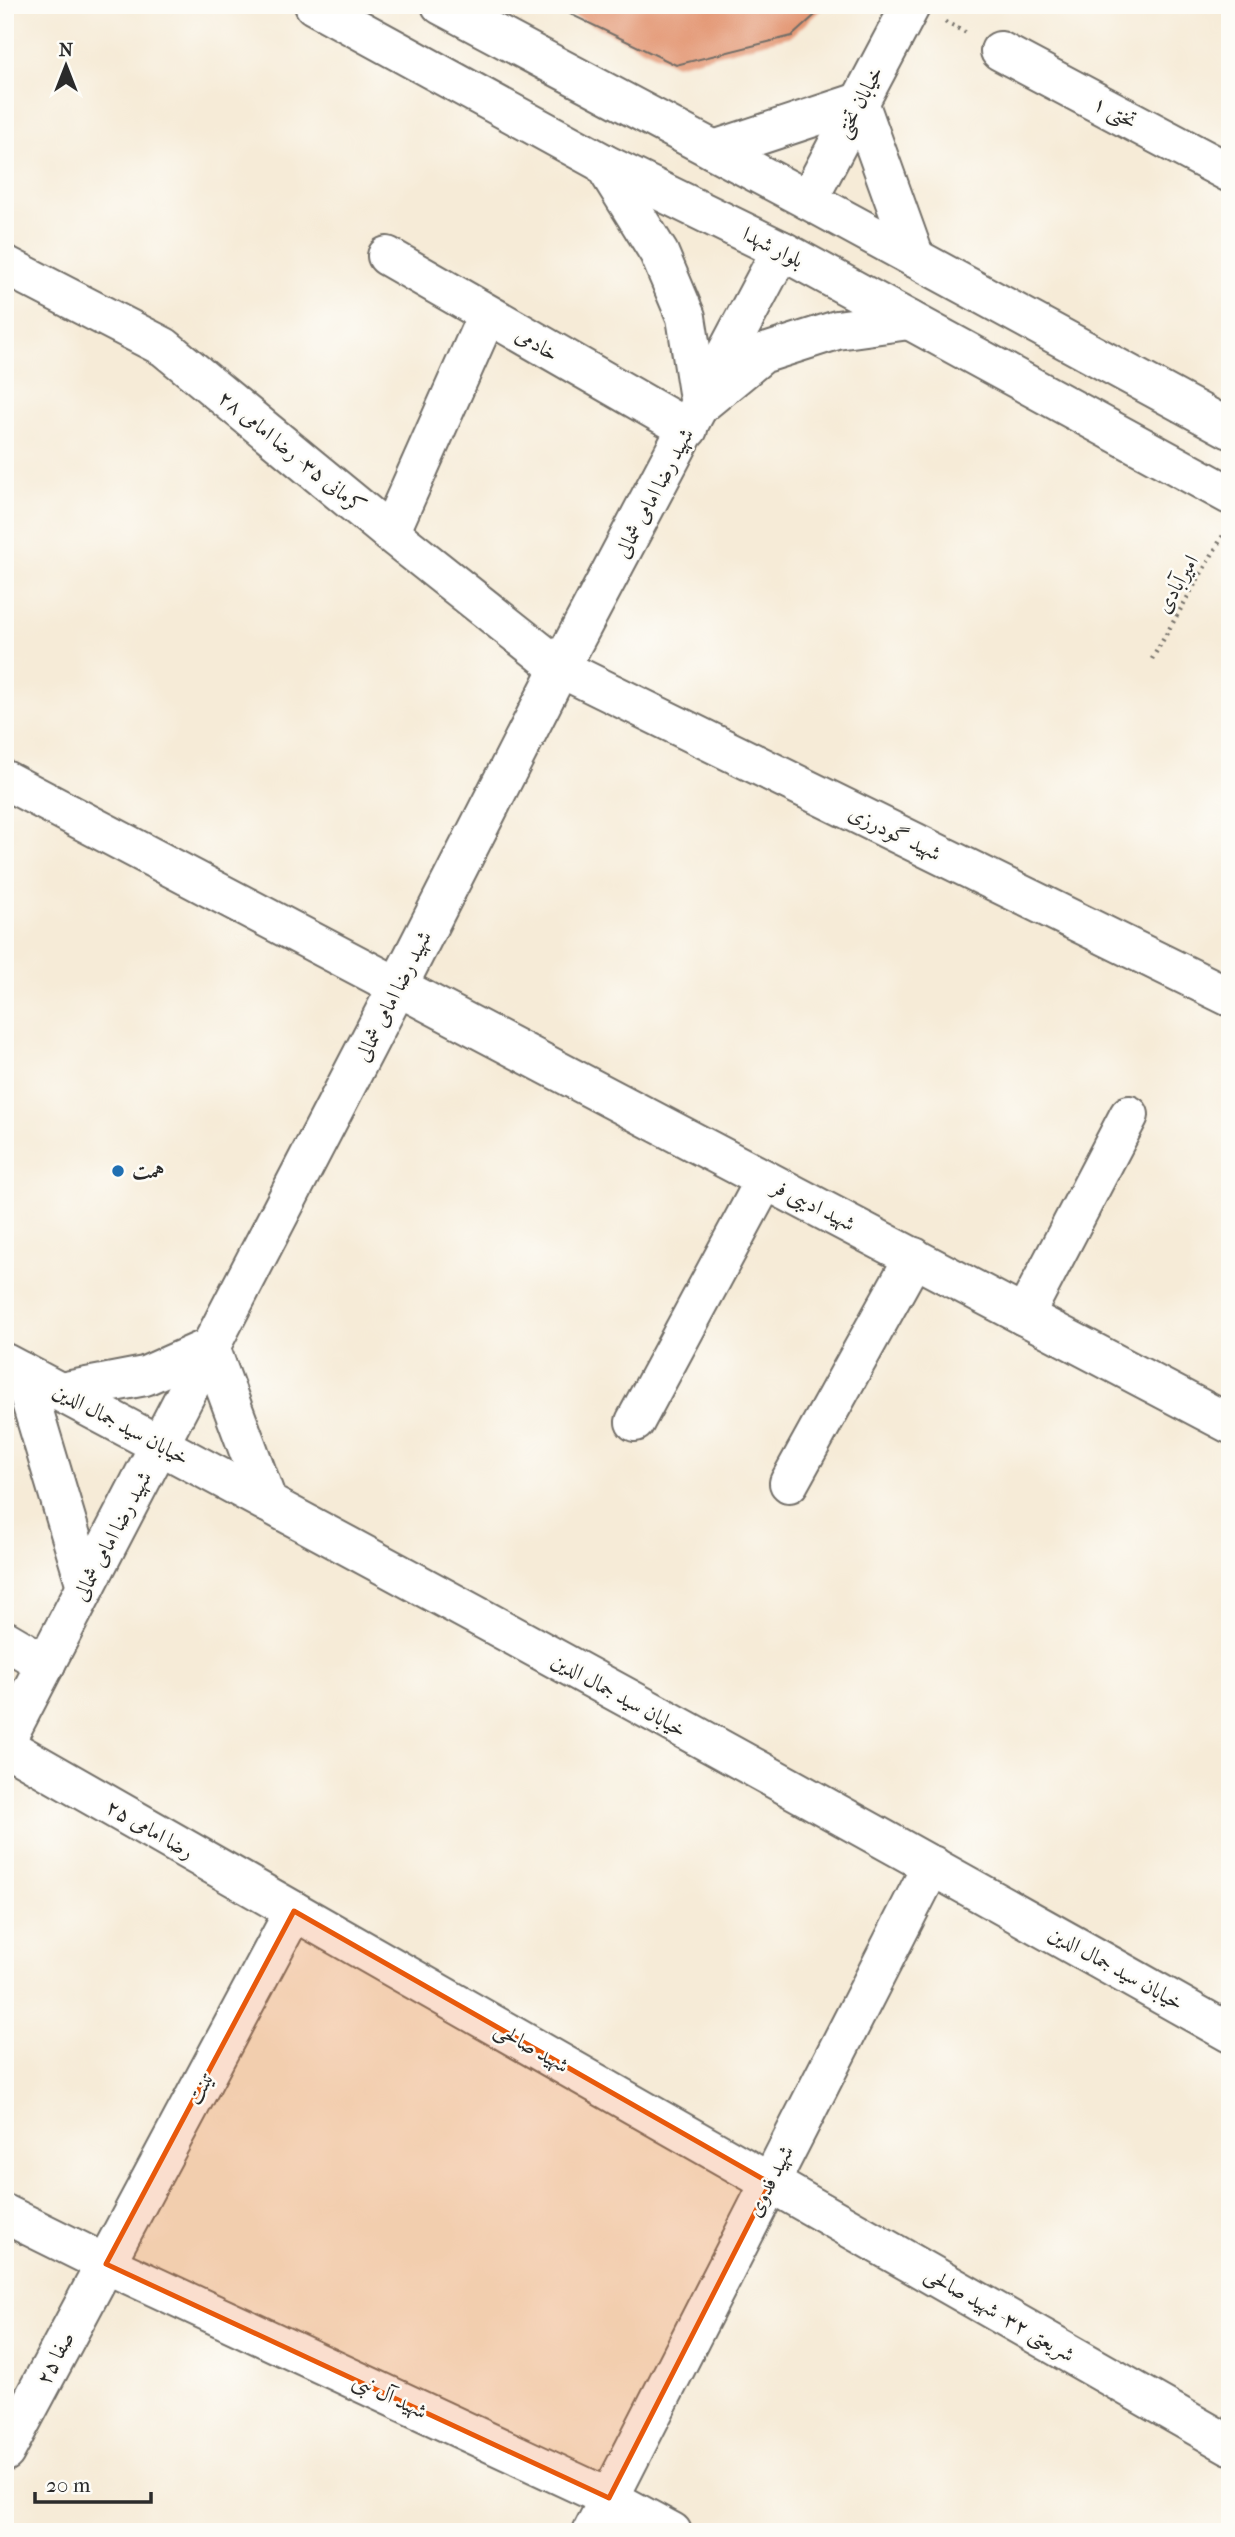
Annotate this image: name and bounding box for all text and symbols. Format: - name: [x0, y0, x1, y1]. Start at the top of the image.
- north arrow: [32, 32, 102, 102]
- text: N: [59, 39, 74, 61]
- street label: خیابان تختی: [830, 62, 891, 143]
- street label: تختی ١: [1088, 91, 1141, 136]
- street label: بلوار شهدا: [738, 222, 807, 274]
- street label: خادمی: [511, 322, 563, 366]
- street label: کرمانی ۳۵- رضا امامی ۲۸: [213, 385, 370, 519]
- street label: شهید رضا امامی شمالی: [610, 424, 700, 563]
- street label: امیرآبادی: [1150, 550, 1204, 618]
- street label: شهید گودرزی: [844, 800, 945, 867]
- street label: شهید رضا امامی شمالی: [350, 927, 438, 1066]
- place label: همت: [132, 1159, 165, 1183]
- marker: همت: [110, 1163, 126, 1179]
- street label: شهید ادیبی فر: [765, 1173, 859, 1239]
- street label: خیابان سید جمال الدین: [49, 1378, 193, 1471]
- street label: شهید رضا امامی شمالی: [68, 1467, 158, 1606]
- street label: خیابان سید جمال الدین: [547, 1648, 691, 1743]
- street label: رضا امامی ۲۵: [102, 1794, 198, 1864]
- street label: خیابان سید جمال الدین: [1044, 1921, 1188, 2016]
- street label: شهید صالحی: [490, 2016, 573, 2079]
- street label: تینت: [181, 2067, 219, 2109]
- street label: شهید فدوی: [742, 2141, 800, 2222]
- street label: شریعتی ۳۲- شهید صالحی: [919, 2261, 1079, 2369]
- street label: صفا ۲۵: [31, 2327, 79, 2389]
- street label: شهید آل نبی: [348, 2367, 432, 2426]
- scale bar: [35, 2460, 150, 2504]
- text: 20 m: [46, 2473, 91, 2497]

